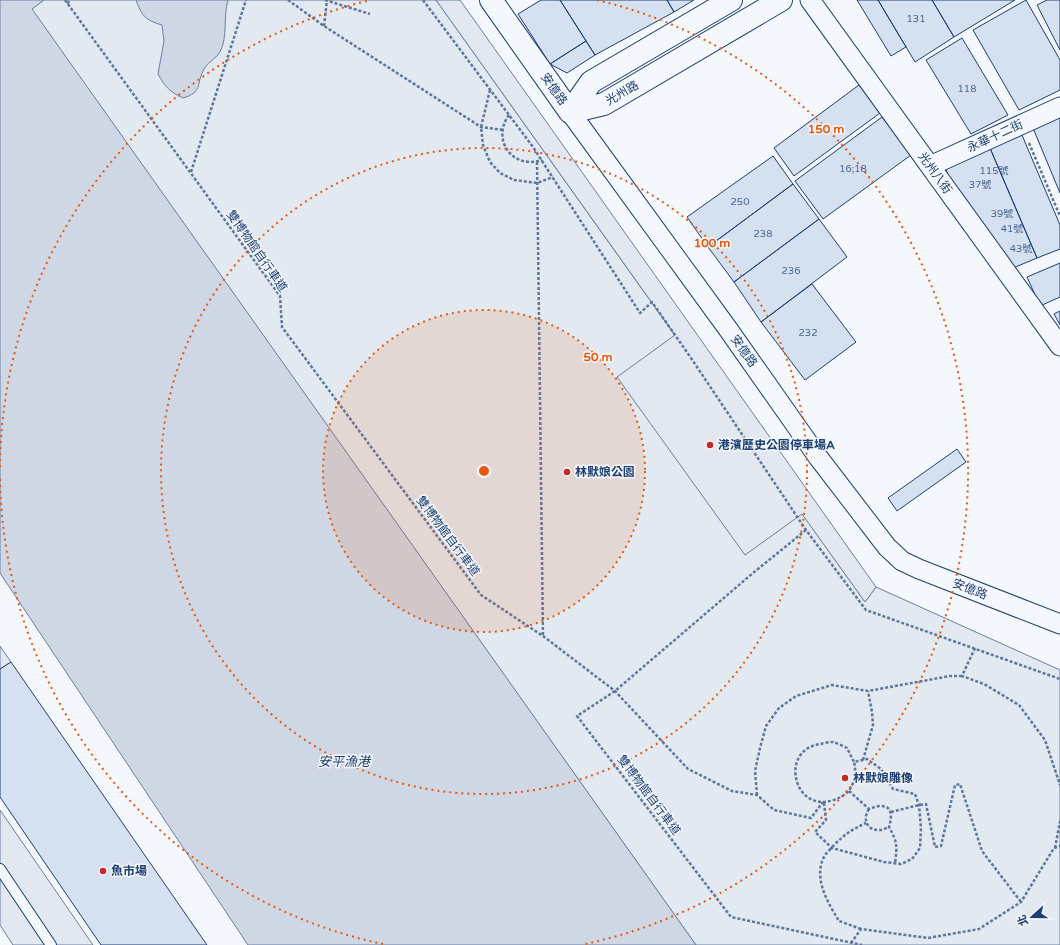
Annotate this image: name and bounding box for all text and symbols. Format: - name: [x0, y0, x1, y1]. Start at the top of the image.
- house number: 131: [907, 13, 925, 25]
- street label: 安億路: [538, 70, 570, 108]
- street label: 光州路: [603, 78, 641, 108]
- house number: 118: [958, 83, 976, 95]
- street label: 永華十二街: [965, 117, 1025, 155]
- text: 150 m: [808, 122, 844, 136]
- street label: 光州八街: [915, 149, 955, 197]
- house number: 16;18: [839, 163, 867, 175]
- house number: 115號: [980, 165, 1008, 177]
- house number: 37號: [969, 179, 991, 191]
- house number: 250: [731, 196, 749, 208]
- street label: 雙博物館自行車道: [224, 208, 290, 294]
- house number: 39號: [991, 208, 1013, 220]
- house number: 41號: [1001, 223, 1023, 235]
- house number: 238: [754, 228, 772, 240]
- text: 100 m: [694, 236, 730, 250]
- house number: 43號: [1010, 243, 1032, 255]
- house number: 236: [782, 265, 800, 277]
- house number: 232: [799, 327, 817, 339]
- street label: 安億路: [728, 332, 760, 370]
- text: 50 m: [583, 350, 613, 364]
- place label: 港濱歷史公園停車場A: [718, 438, 835, 452]
- marker: 港濱歷史公園停車場A: [705, 440, 715, 450]
- centre of rings: [477, 464, 491, 478]
- place label: 林默娘公園: [575, 465, 635, 479]
- marker: 林默娘公園: [562, 467, 572, 477]
- street label: 雙博物館自行車道: [414, 493, 482, 579]
- street label: 安億路: [951, 576, 989, 602]
- street label: 雙博物館自行車道: [615, 752, 683, 838]
- water label: 安平漁港: [318, 754, 372, 770]
- place label: 林默娘雕像: [853, 771, 913, 785]
- marker: 林默娘雕像: [840, 773, 850, 783]
- place label: 魚市場: [111, 864, 147, 878]
- marker: 魚市場: [98, 866, 108, 876]
- north arrow: [1012, 897, 1052, 937]
- text: 北: [1015, 913, 1031, 928]

